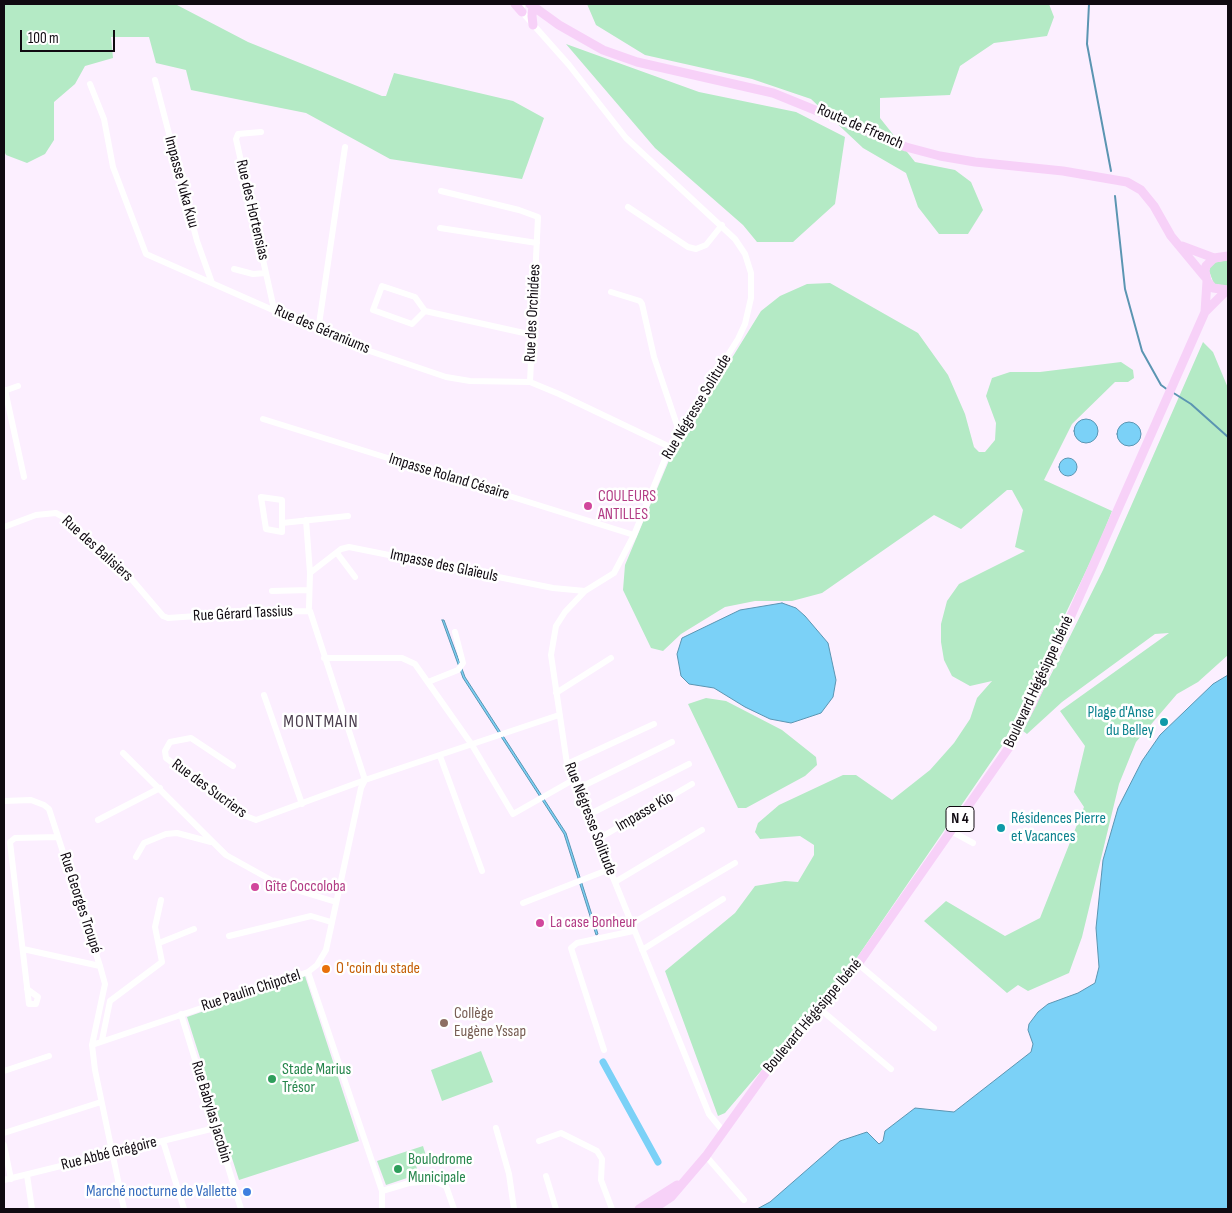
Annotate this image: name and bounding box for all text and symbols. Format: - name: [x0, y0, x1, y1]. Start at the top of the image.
- scale bar: [22, 20, 118, 52]
- text: 100 m: [28, 29, 59, 48]
- street label: Route de Ffrench: [814, 100, 906, 154]
- street label: Impasse Yuka Kuu: [159, 134, 203, 230]
- street label: Rue des Hortensias: [231, 158, 273, 262]
- street label: Rue des Orchidées: [521, 263, 545, 363]
- street label: Rue des Géraniums: [271, 301, 373, 359]
- street label: Rue Négresse Solitude: [658, 351, 736, 463]
- street label: Impasse Roland Césaire: [386, 450, 512, 504]
- place label: COULEURS ANTILLES: [598, 487, 656, 525]
- marker: COULEURS ANTILLES: [582, 500, 594, 512]
- street label: Rue des Balisiers: [57, 512, 137, 586]
- street label: Impasse des Glaïeuls: [388, 545, 500, 587]
- street label: Rue Gérard Tassius: [193, 602, 293, 626]
- street label: Boulevard Hégésippe Ibéné: [1000, 613, 1078, 751]
- place label: Plage d'Anse du Belley: [1087, 703, 1154, 741]
- district label: MONTMAIN: [282, 711, 360, 733]
- marker: Plage d'Anse du Belley: [1158, 716, 1170, 728]
- street label: Rue des Sucriers: [168, 755, 250, 823]
- street label: Rue Négresse Solitude: [560, 760, 620, 878]
- street label: Impasse Kio: [613, 788, 677, 836]
- road number: N 4: [946, 806, 974, 832]
- place label: Résidences Pierre et Vacances: [1011, 809, 1106, 847]
- marker: Résidences Pierre et Vacances: [995, 822, 1007, 834]
- street label: Rue Georges Troupé: [55, 850, 105, 956]
- place label: Gîte Coccoloba: [265, 877, 346, 897]
- marker: Gîte Coccoloba: [249, 881, 261, 893]
- place label: La case Bonheur: [550, 913, 637, 933]
- marker: La case Bonheur: [534, 917, 546, 929]
- street label: Boulevard Hégésippe Ibéné: [760, 955, 866, 1077]
- place label: O 'coin du stade: [336, 959, 420, 979]
- marker: O 'coin du stade: [320, 963, 332, 975]
- street label: Rue Paulin Chipotel: [199, 966, 303, 1016]
- place label: Collège Eugène Yssap: [454, 1004, 526, 1042]
- marker: Collège Eugène Yssap: [438, 1017, 450, 1029]
- street label: Rue Babylas Jacobin: [186, 1059, 236, 1165]
- place label: Stade Marius Trésor: [282, 1060, 351, 1098]
- marker: Stade Marius Trésor: [266, 1073, 278, 1085]
- street label: Rue Abbé Grégoire: [59, 1133, 159, 1175]
- place label: Boulodrome Municipale: [408, 1150, 472, 1188]
- marker: Boulodrome Municipale: [392, 1163, 404, 1175]
- place label: Marché nocturne de Vallette: [86, 1182, 237, 1202]
- marker: Marché nocturne de Vallette: [241, 1186, 253, 1198]

